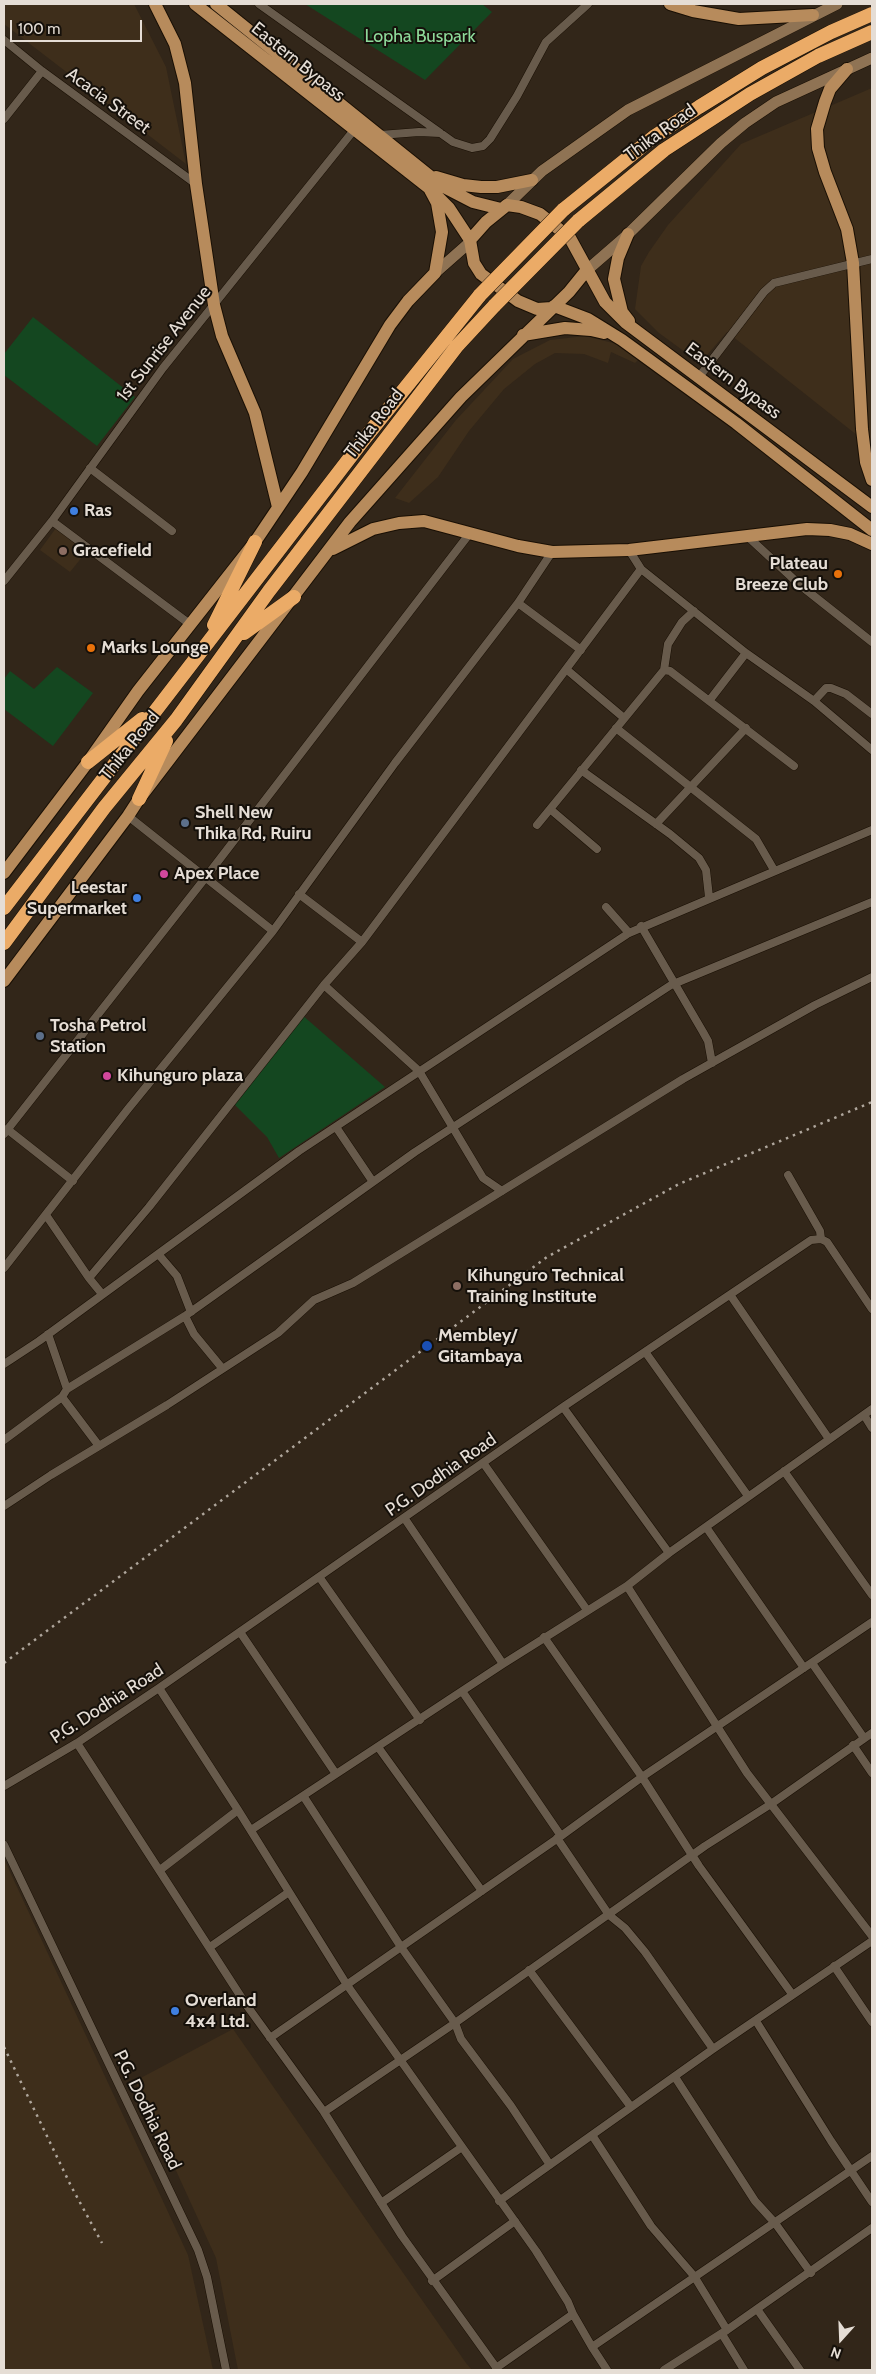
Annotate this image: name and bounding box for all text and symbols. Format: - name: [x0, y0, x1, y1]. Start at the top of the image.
- scale bar: [12, 10, 145, 42]
- street label: Eastern Bypass: [247, 18, 349, 106]
- text: 100 m: [18, 20, 60, 38]
- park label: Lopha Buspark: [364, 26, 476, 48]
- street label: Acacia Street: [62, 63, 154, 139]
- street label: Thika Road: [620, 100, 700, 166]
- street label: 1st Sunrise Avenue: [112, 282, 216, 406]
- street label: Eastern Bypass: [681, 338, 785, 424]
- street label: Thika Road: [340, 385, 408, 463]
- place label: Ras: [84, 500, 112, 522]
- marker: Ras: [68, 505, 80, 517]
- place label: Gracefield: [73, 540, 152, 562]
- marker: Gracefield: [57, 545, 69, 557]
- place label: Plateau Breeze Club: [735, 553, 828, 596]
- marker: Plateau Breeze Club: [832, 568, 844, 580]
- place label: Marks Lounge: [101, 637, 208, 659]
- marker: Marks Lounge: [85, 642, 97, 654]
- street label: Thika Road: [96, 707, 164, 785]
- place label: Shell New Thika Rd, Ruiru: [195, 802, 311, 844]
- marker: Shell New Thika Rd, Ruiru: [179, 817, 191, 829]
- place label: Apex Place: [174, 863, 259, 885]
- marker: Apex Place: [158, 868, 170, 880]
- place label: Leestar Supermarket: [27, 877, 127, 920]
- marker: Leestar Supermarket: [131, 892, 143, 904]
- place label: Tosha Petrol Station: [50, 1015, 146, 1058]
- marker: Tosha Petrol Station: [34, 1030, 46, 1042]
- place label: Kihunguro plaza: [117, 1065, 243, 1087]
- marker: Kihunguro plaza: [101, 1070, 113, 1082]
- place label: Kihunguro Technical Training Institute: [467, 1265, 624, 1308]
- marker: Kihunguro Technical Training Institute: [451, 1280, 463, 1292]
- place label: Membley/ Gitambaya: [438, 1325, 522, 1368]
- marker: Membley/ Gitambaya: [420, 1339, 434, 1353]
- street label: P.G. Dodhia Road: [381, 1429, 501, 1521]
- street label: P.G. Dodhia Road: [46, 1659, 168, 1749]
- place label: Overland 4x4 Ltd.: [185, 1990, 257, 2032]
- marker: Overland 4x4 Ltd.: [169, 2005, 181, 2017]
- street label: P.G. Dodhia Road: [109, 2047, 185, 2173]
- north arrow: [816, 2314, 866, 2364]
- text: N: [828, 2343, 844, 2363]

